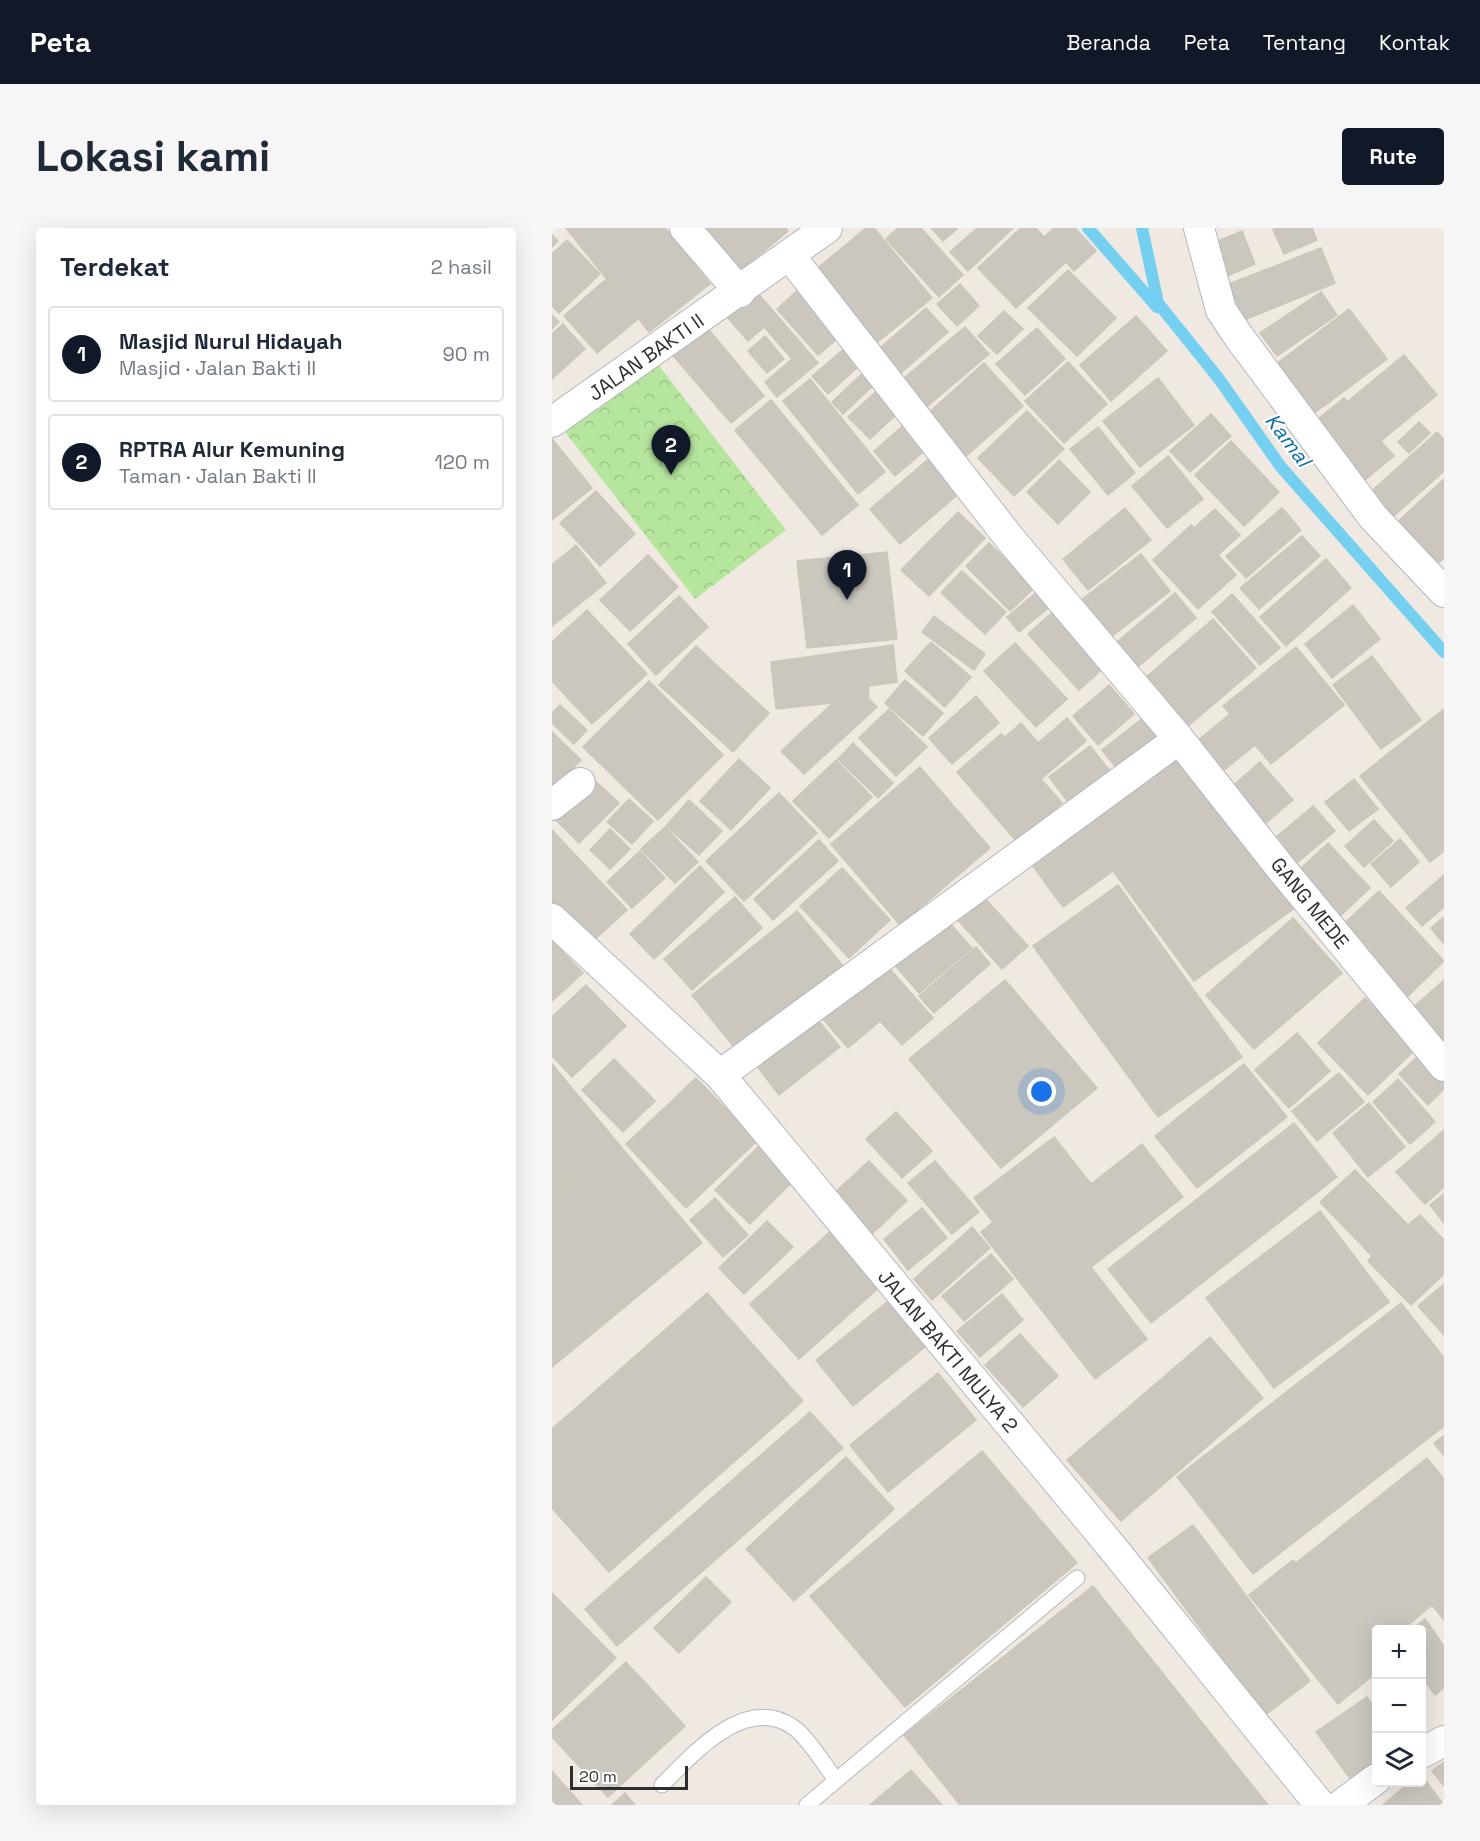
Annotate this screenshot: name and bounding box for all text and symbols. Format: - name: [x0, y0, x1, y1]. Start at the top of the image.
- text: Peta: [30, 24, 91, 60]
- text: Beranda: [1066, 29, 1151, 56]
- text: Peta: [1184, 29, 1230, 56]
- text: Tentang: [1263, 29, 1346, 56]
- text: Kontak: [1379, 29, 1450, 56]
- button: Rute: [1342, 128, 1444, 185]
- text: Lokasi kami: [36, 130, 270, 183]
- text: Terdekat: [60, 250, 170, 284]
- text: 2 hasil: [431, 254, 492, 280]
- street label: JALAN BAKTI II: [583, 308, 709, 406]
- text: Masjid Nurul Hidayah: [119, 327, 342, 355]
- text: 1: [77, 341, 86, 367]
- text: 90 m: [443, 341, 490, 367]
- text: Masjid · Jalan Bakti II: [119, 355, 316, 381]
- water label: Kamal: [1260, 408, 1319, 474]
- pin: 2: [652, 426, 690, 475]
- text: RPTRA Alur Kemuning: [119, 435, 345, 463]
- text: 2: [76, 449, 87, 475]
- text: 120 m: [434, 449, 490, 475]
- text: Taman · Jalan Bakti II: [119, 463, 317, 489]
- pin: 1: [828, 550, 866, 600]
- street label: GANG MEDE: [1265, 852, 1355, 954]
- your location: [1027, 1077, 1056, 1106]
- street label: JALAN BAKTI MULYA 2: [872, 1264, 1024, 1438]
- map controls: [1372, 1625, 1426, 1787]
- button: +: [1372, 1625, 1426, 1679]
- button: −: [1372, 1679, 1426, 1733]
- button: layers: [1372, 1733, 1426, 1787]
- scale bar: [570, 1763, 688, 1790]
- text: 20 m: [579, 1766, 617, 1787]

